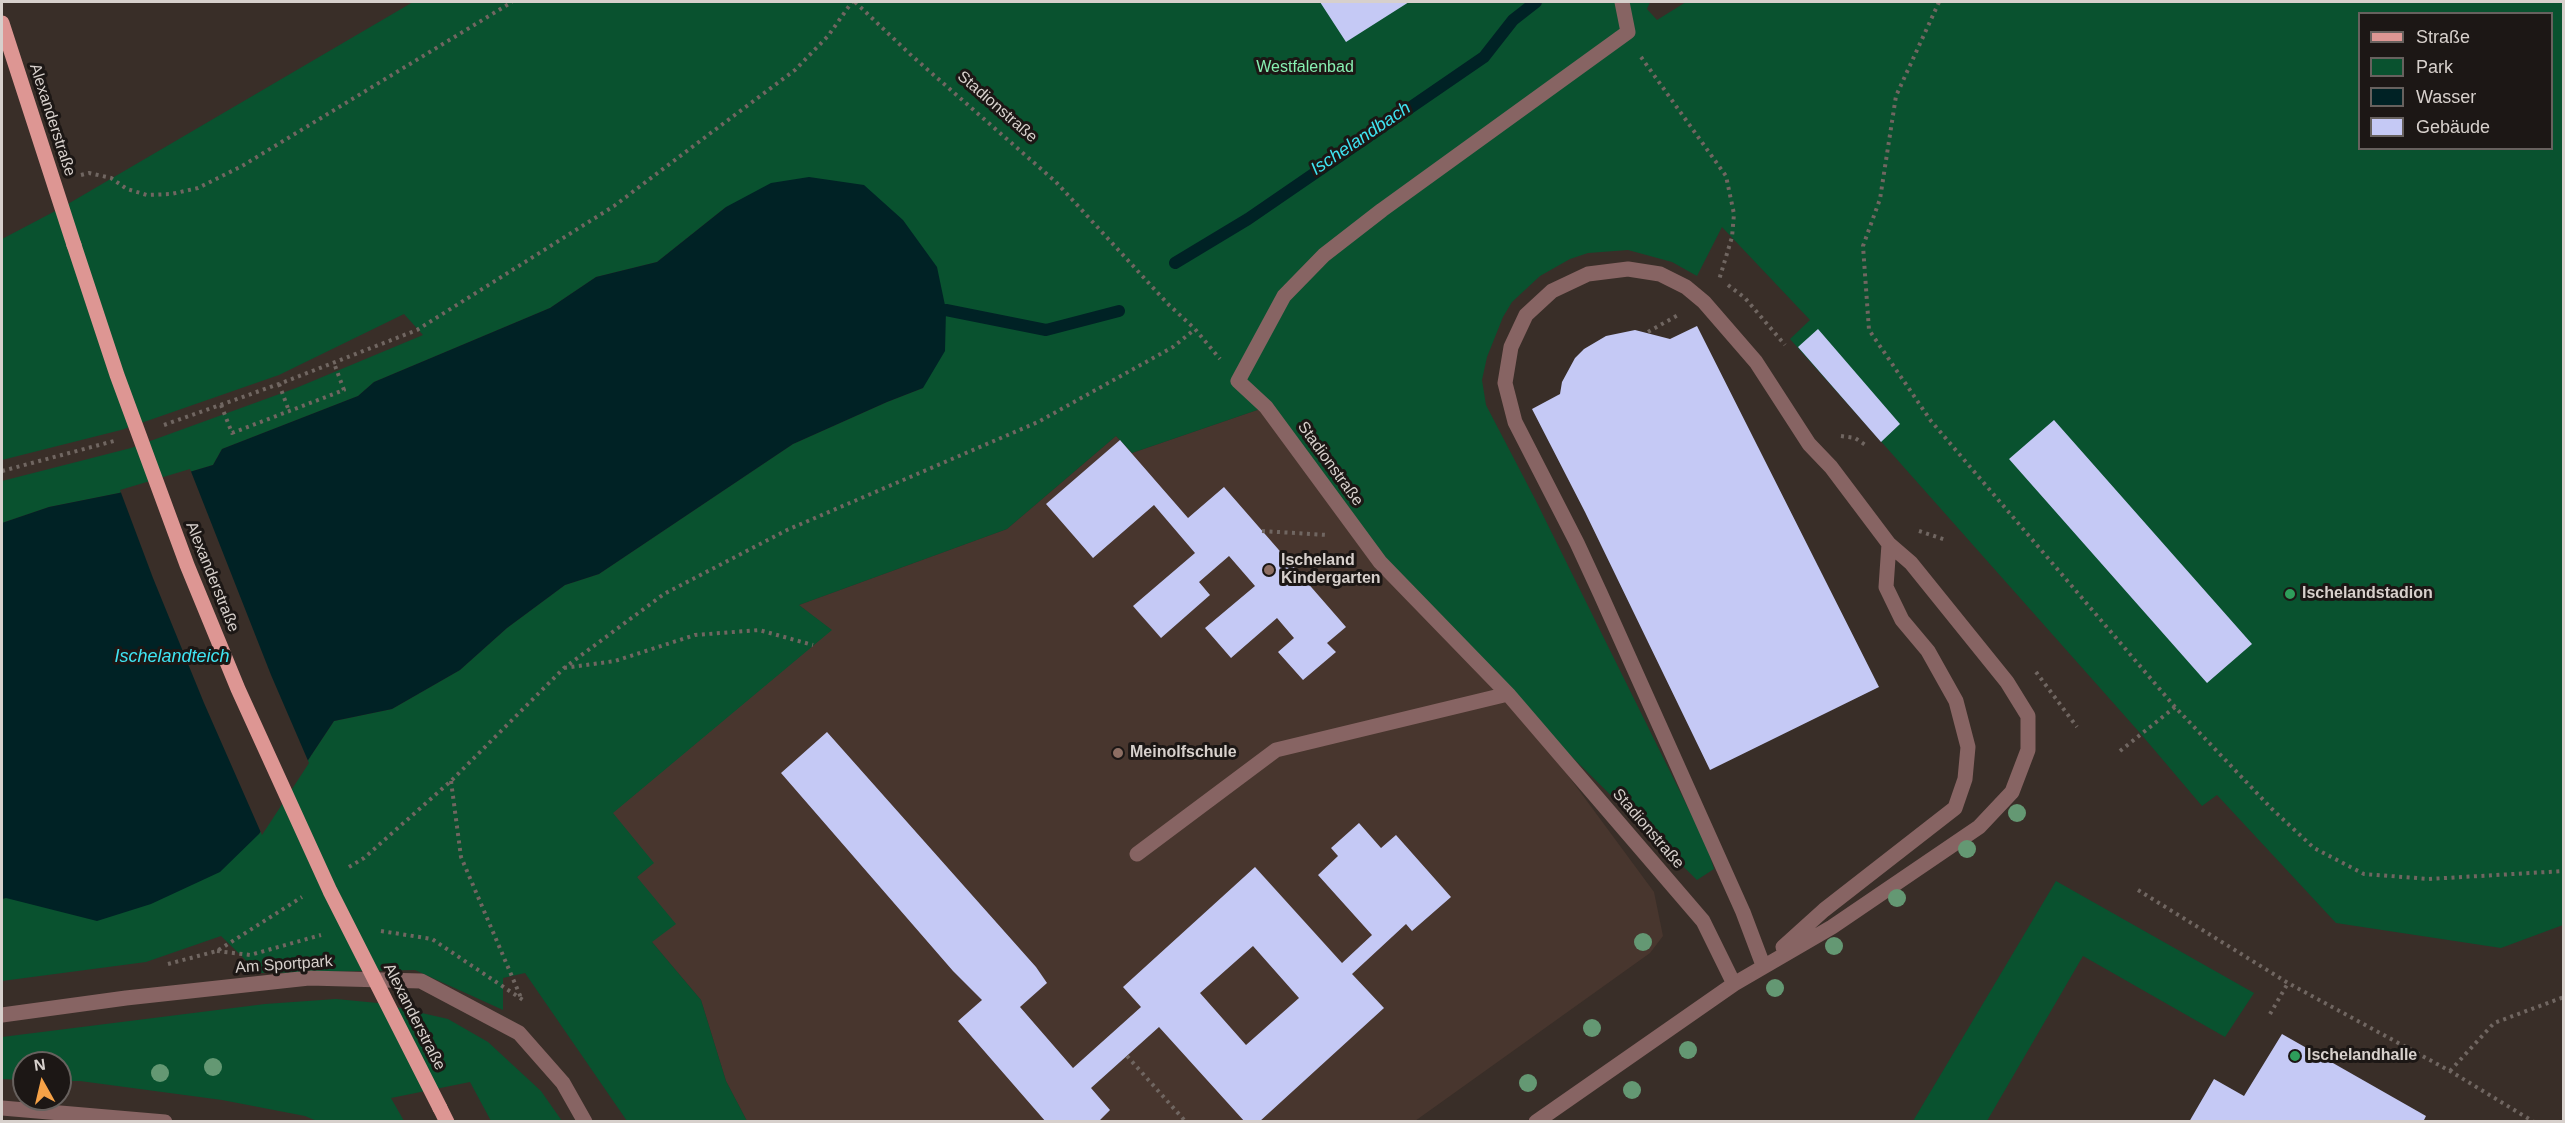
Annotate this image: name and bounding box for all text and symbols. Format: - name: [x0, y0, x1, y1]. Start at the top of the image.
- legend: [2358, 12, 2553, 150]
- text: Straße: [2416, 27, 2470, 47]
- text: Park: [2416, 57, 2453, 77]
- park label: Westfalenbad: [1256, 58, 1354, 78]
- street label: Alexanderstraße: [25, 61, 79, 179]
- street label: Stadionstraße: [953, 67, 1041, 147]
- text: Wasser: [2416, 87, 2476, 107]
- water label: Ischelandbach: [1307, 98, 1415, 180]
- text: Gebäude: [2416, 117, 2490, 137]
- street label: Stadionstraße: [1293, 418, 1367, 510]
- street label: Alexanderstraße: [181, 519, 243, 635]
- place label: Ischeland Kindergarten: [1281, 551, 1381, 589]
- marker: Ischeland Kindergarten: [1262, 563, 1276, 577]
- place label: Ischelandstadion: [2302, 584, 2433, 604]
- marker: Ischelandstadion: [2283, 587, 2297, 601]
- water label: Ischelandteich: [114, 646, 230, 668]
- place label: Meinolfschule: [1130, 743, 1237, 763]
- marker: Meinolfschule: [1111, 746, 1125, 760]
- street label: Stadionstraße: [1608, 785, 1688, 873]
- street label: Am Sportpark: [235, 952, 333, 978]
- street label: Alexanderstraße: [379, 960, 449, 1074]
- place label: Ischelandhalle: [2307, 1046, 2417, 1066]
- marker: Ischelandhalle: [2288, 1049, 2302, 1063]
- north arrow: [12, 1051, 72, 1111]
- text: N: [33, 1055, 47, 1074]

